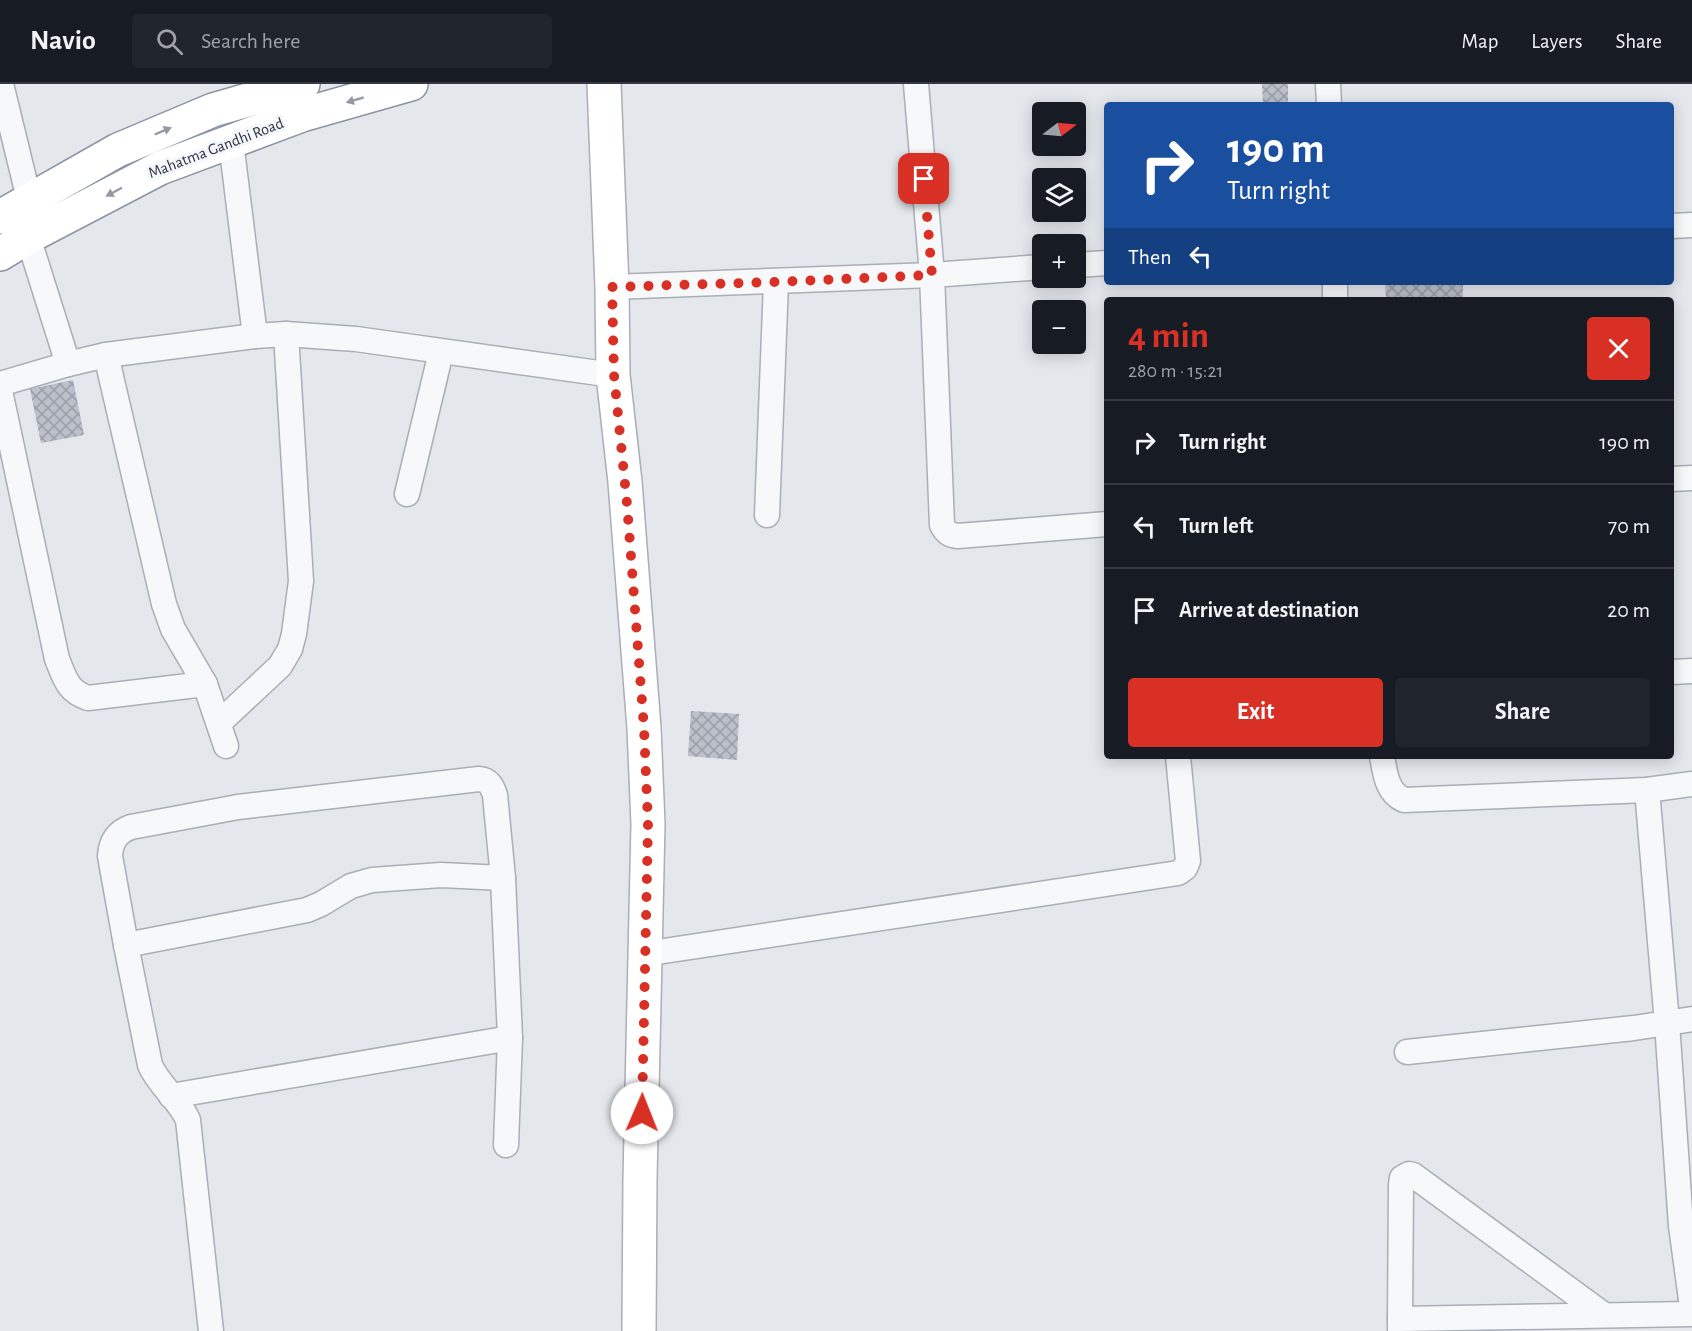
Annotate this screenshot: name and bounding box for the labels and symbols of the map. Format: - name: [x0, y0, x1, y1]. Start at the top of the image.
- one-way arrow: [346, 96, 364, 105]
- north arrow: [1032, 102, 1086, 156]
- street label: Mahatma Gandhi Road: [146, 115, 286, 181]
- one-way arrow: [154, 126, 172, 135]
- pin: [898, 153, 949, 204]
- one-way arrow: [106, 187, 123, 197]
- position arrow: [610, 1081, 674, 1145]

